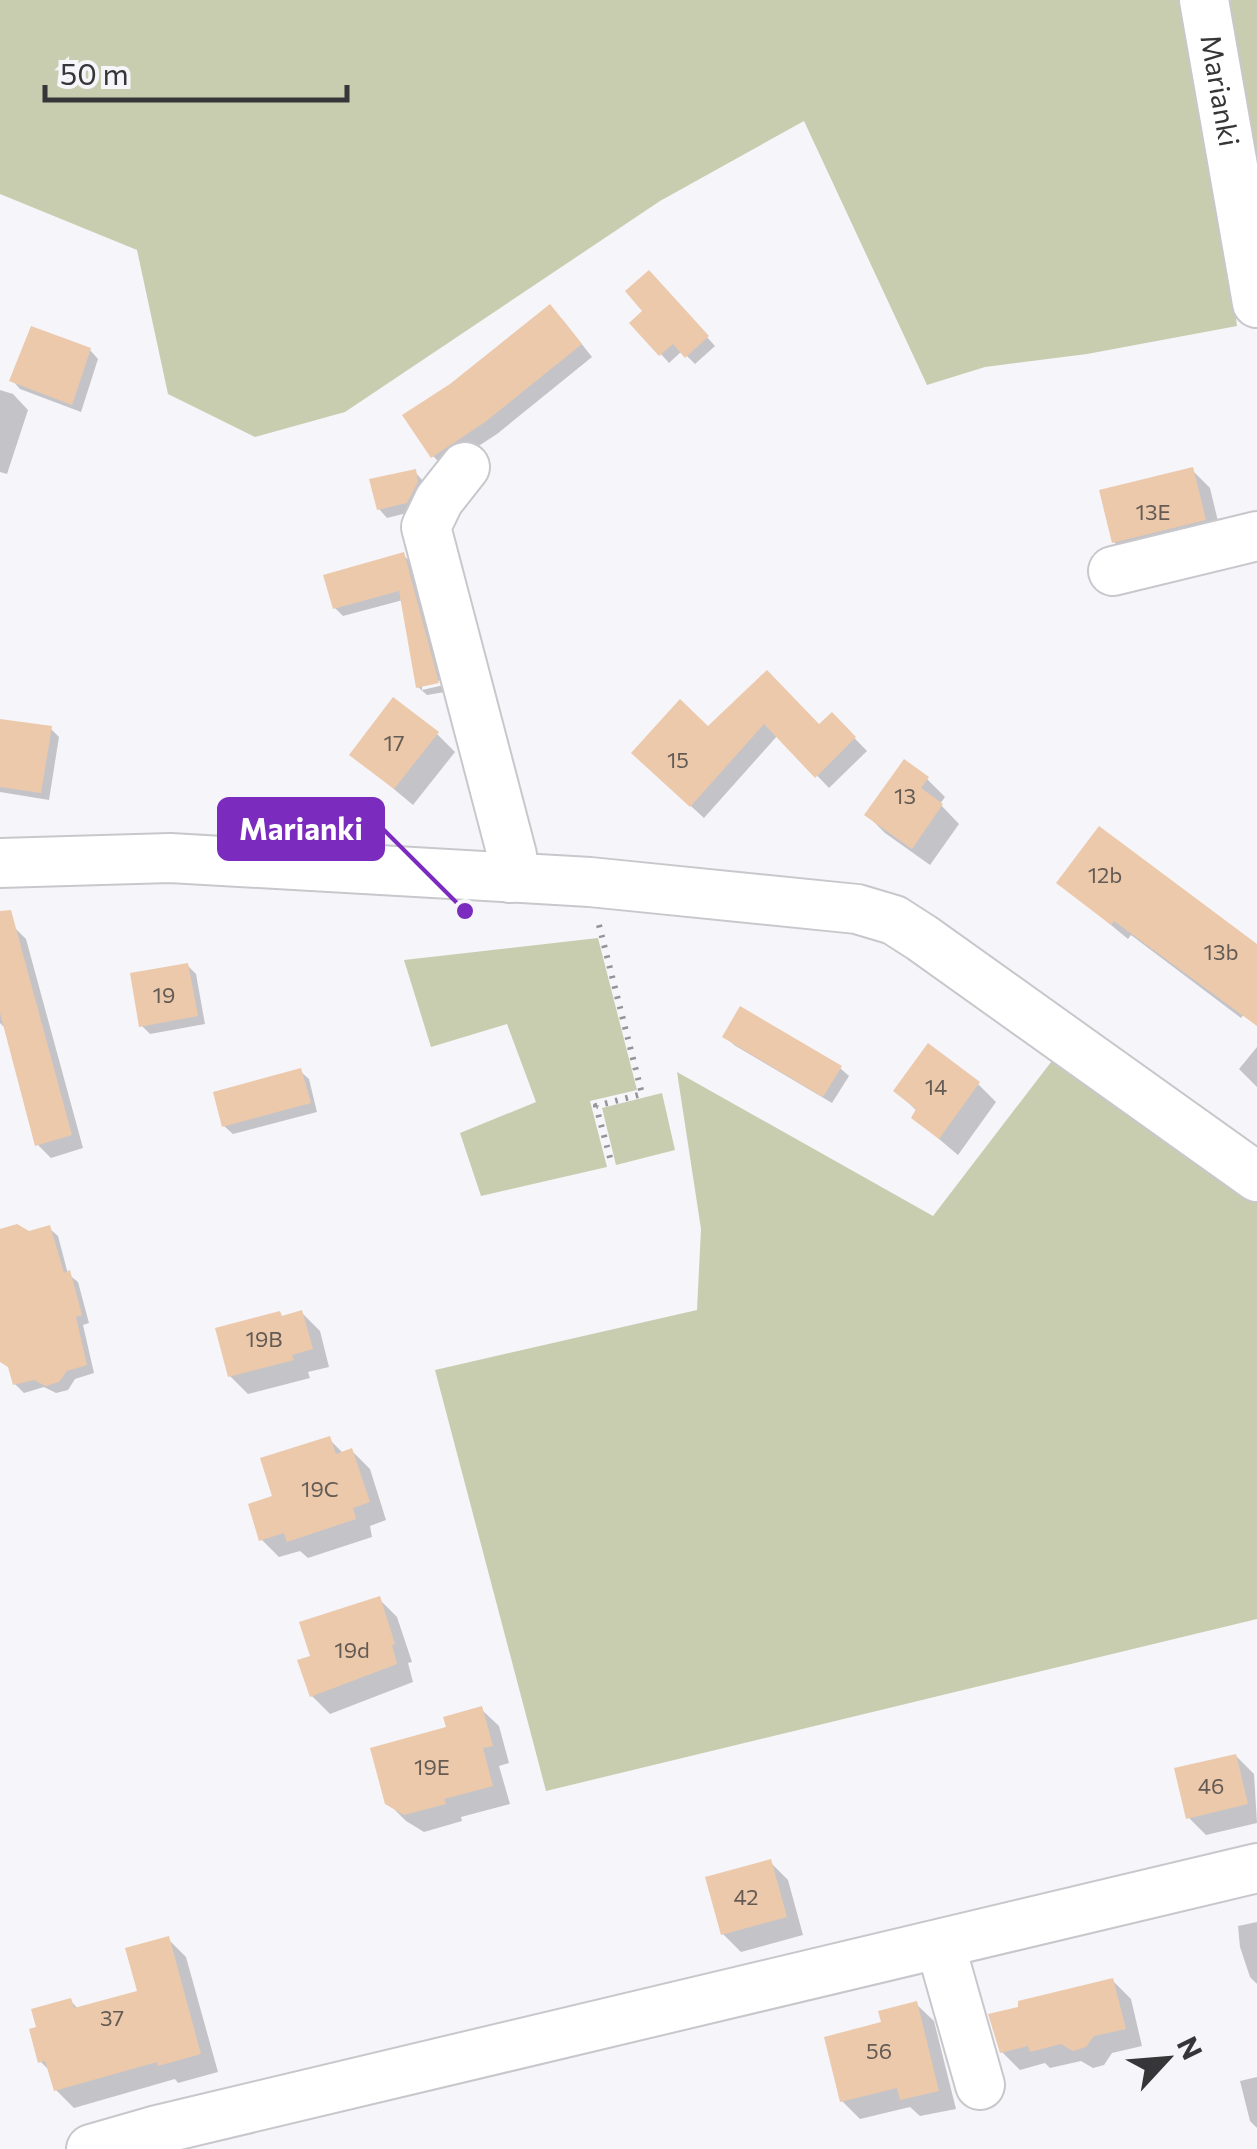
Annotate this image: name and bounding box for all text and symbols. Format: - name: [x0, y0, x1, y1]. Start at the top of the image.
- street label: Marianki: [1194, 32, 1247, 149]
- scale bar: [45, 40, 348, 102]
- text: 50 m: [60, 54, 129, 91]
- house number: 13E: [1135, 498, 1171, 525]
- house number: 17: [383, 729, 405, 756]
- house number: 15: [667, 746, 689, 773]
- house number: 13: [894, 782, 916, 809]
- callout: Marianki: [219, 799, 383, 859]
- text: Marianki: [239, 809, 363, 846]
- house number: 12b: [1088, 861, 1122, 888]
- house number: 13b: [1204, 938, 1238, 965]
- house number: 19: [153, 981, 175, 1008]
- house number: 14: [925, 1073, 947, 1100]
- house number: 19B: [246, 1325, 282, 1352]
- house number: 19C: [301, 1475, 339, 1502]
- house number: 19d: [334, 1636, 370, 1663]
- house number: 19E: [414, 1753, 450, 1780]
- house number: 46: [1198, 1772, 1224, 1799]
- house number: 42: [733, 1883, 759, 1910]
- house number: 37: [100, 2004, 124, 2031]
- north arrow: [1117, 2009, 1217, 2109]
- text: N: [1170, 2031, 1210, 2064]
- house number: 56: [866, 2037, 892, 2064]

